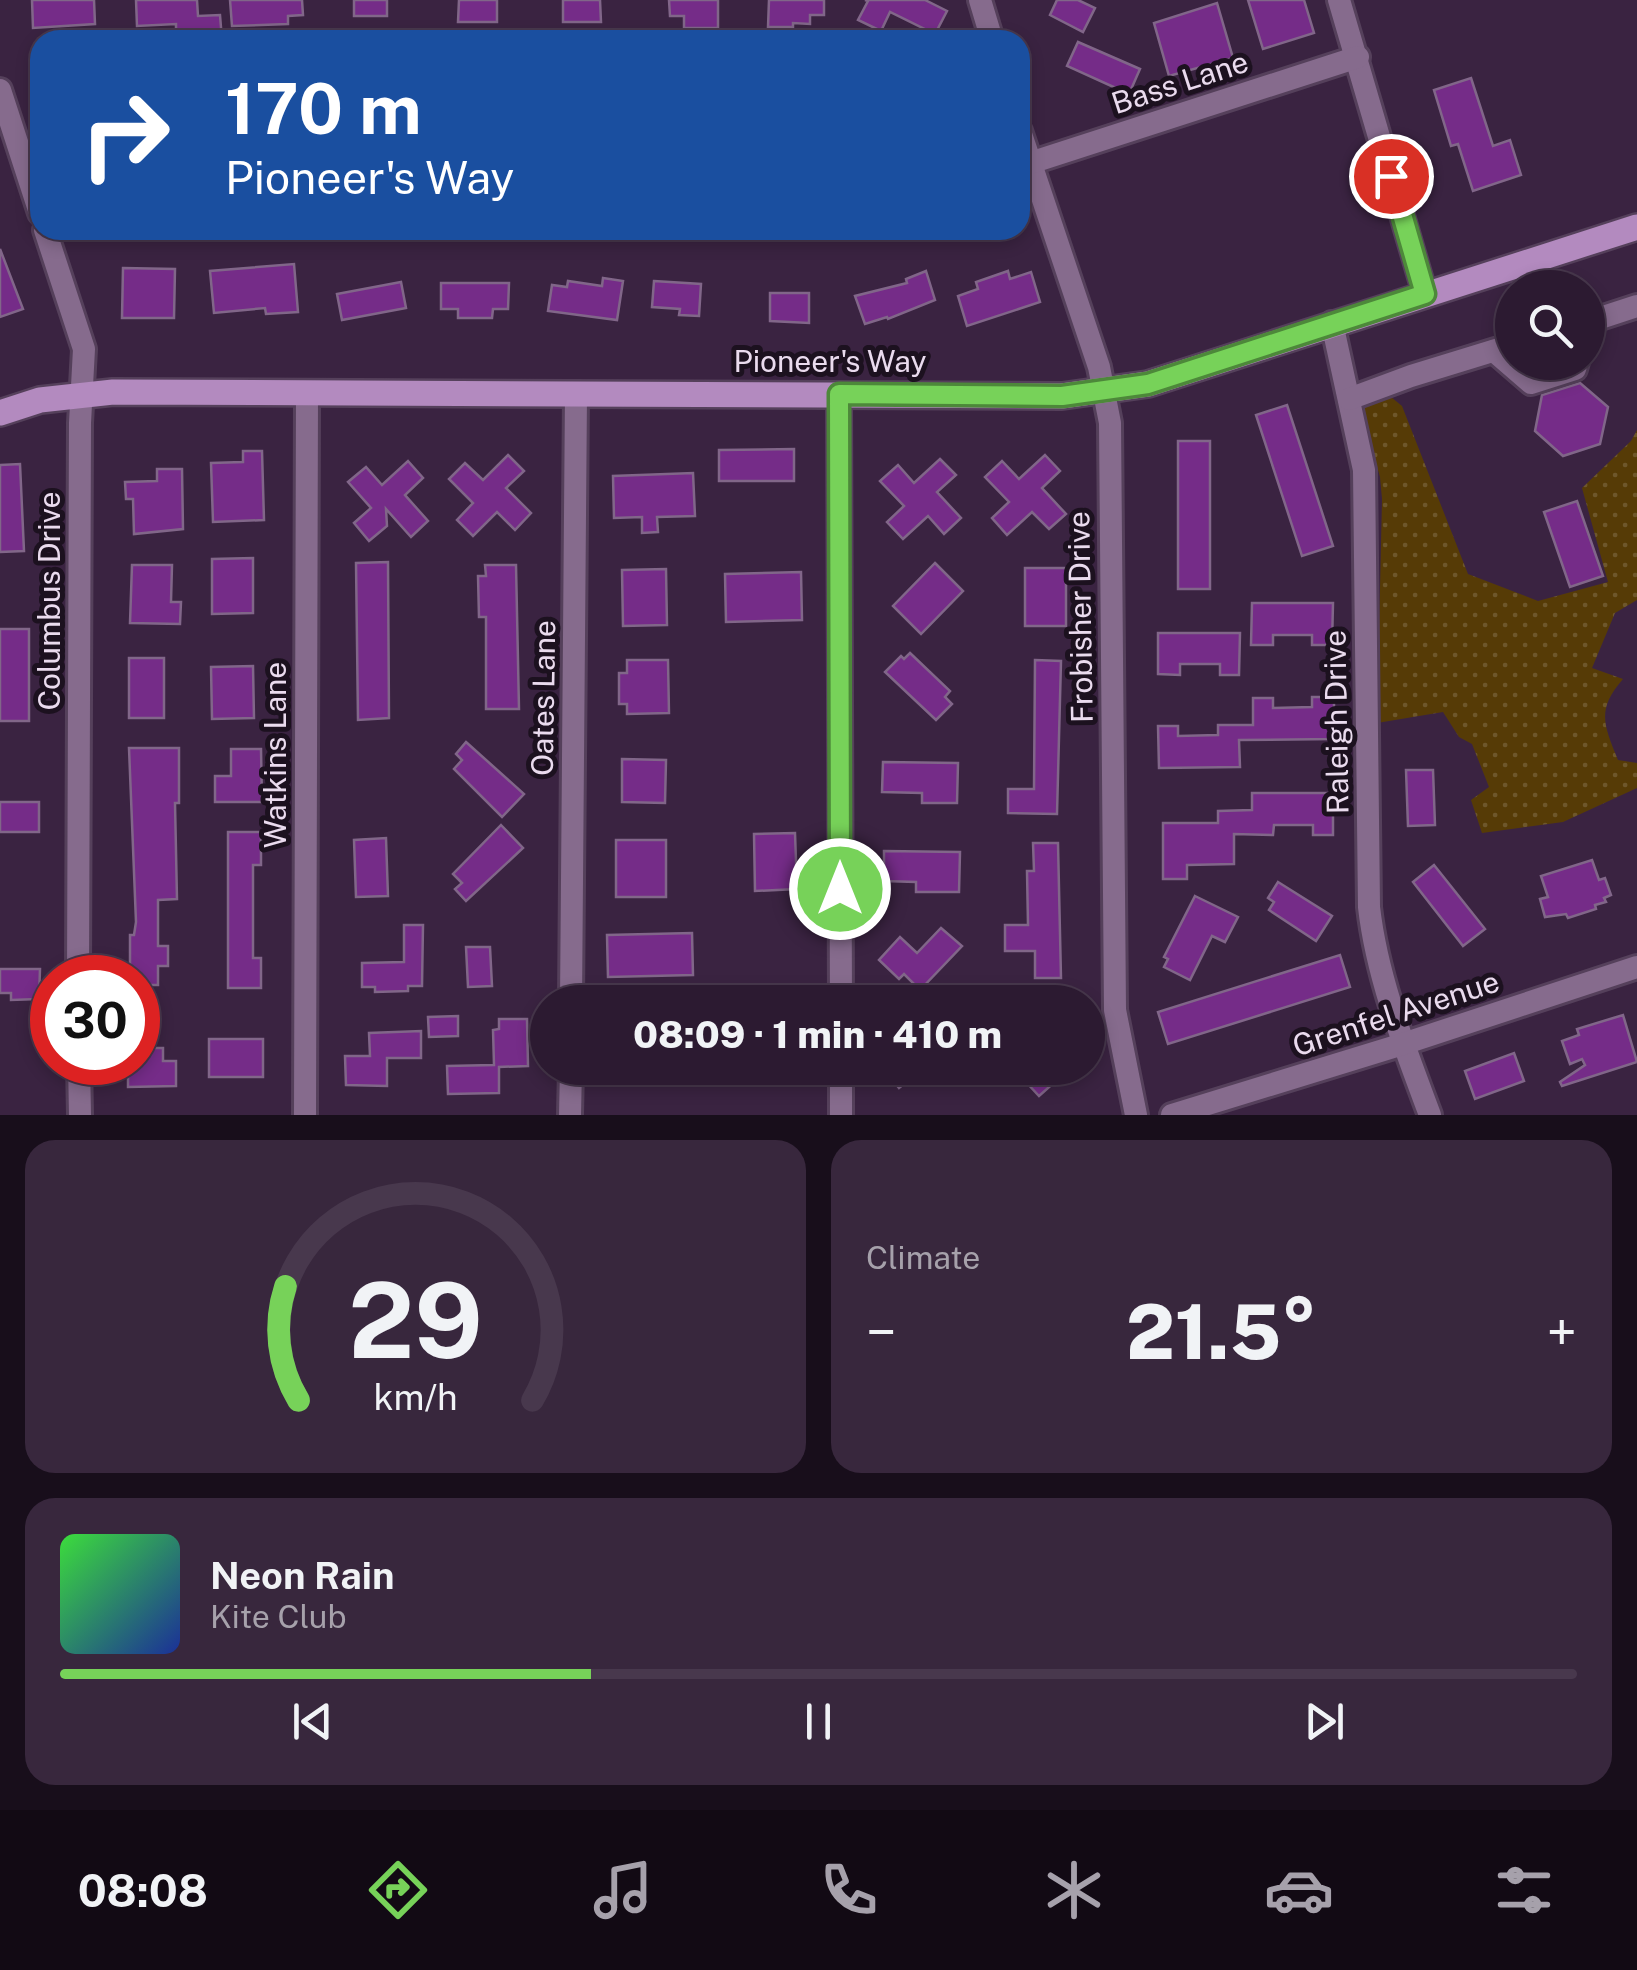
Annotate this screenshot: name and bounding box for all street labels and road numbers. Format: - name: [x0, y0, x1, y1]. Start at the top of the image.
- street label: Bass Lane: [1107, 43, 1253, 121]
- street label: Pioneer's Way: [734, 343, 926, 379]
- street label: Columbus Drive: [31, 491, 67, 711]
- street label: Frobisher Drive: [1060, 511, 1100, 723]
- street label: Oates Lane: [524, 620, 562, 776]
- street label: Raleigh Drive: [1316, 630, 1356, 814]
- street label: Watkins Lane: [257, 662, 293, 848]
- street label: Grenfel Avenue: [1288, 963, 1504, 1063]

